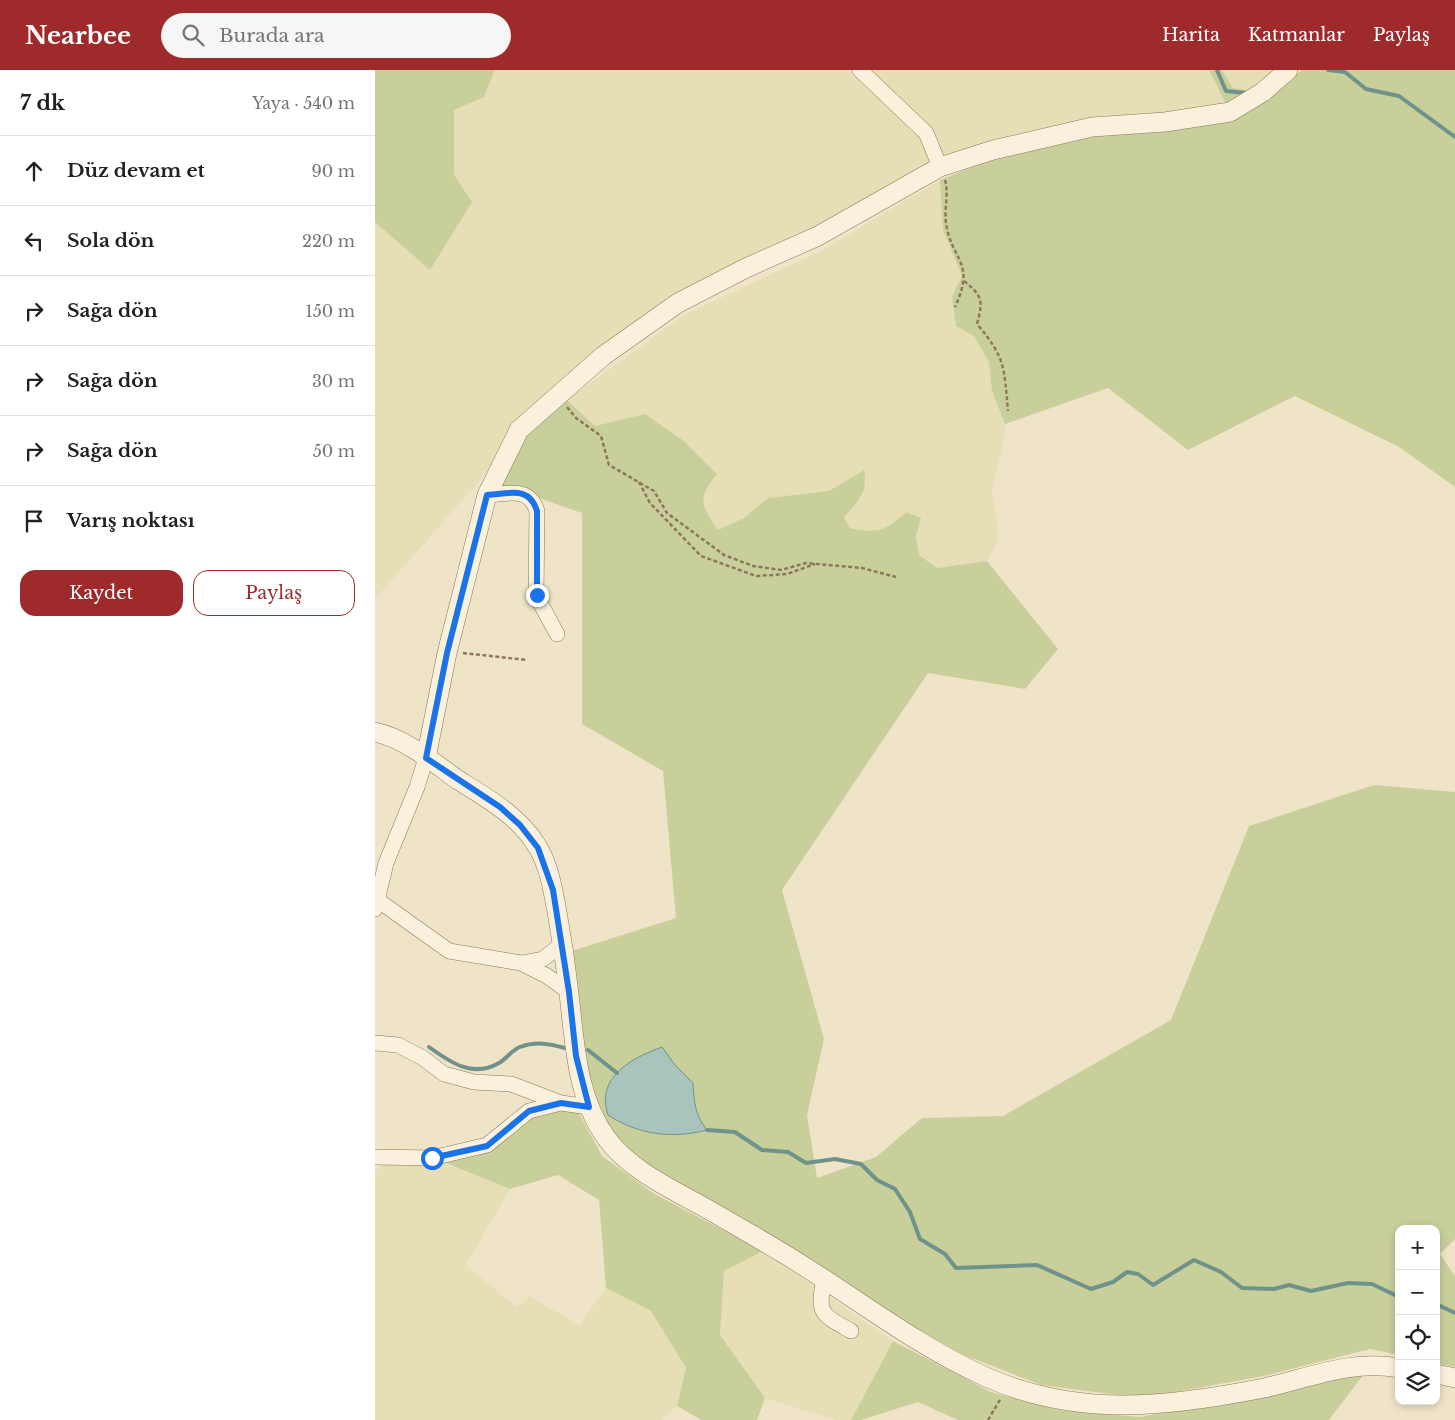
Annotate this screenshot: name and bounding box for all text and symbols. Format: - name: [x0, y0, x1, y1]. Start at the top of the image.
- search box: [161, 13, 511, 58]
- text: Nearbee: [25, 21, 131, 50]
- icon: search: [179, 21, 207, 49]
- text: Burada ara: [219, 24, 324, 47]
- text: Harita: [1162, 24, 1220, 46]
- text: Katmanlar: [1248, 24, 1345, 46]
- text: Paylaş: [1373, 24, 1430, 46]
- text: 7 dk: [20, 90, 65, 116]
- text: Yaya · 540 m: [252, 93, 355, 113]
- icon: ahead: [20, 157, 48, 185]
- text: Düz devam et: [67, 159, 205, 182]
- text: 90 m: [312, 161, 355, 181]
- icon: left: [20, 227, 48, 255]
- text: Sola dön: [67, 229, 154, 252]
- text: 220 m: [302, 231, 355, 251]
- icon: right: [20, 297, 48, 325]
- text: Sağa dön: [67, 299, 158, 322]
- text: 150 m: [306, 301, 355, 321]
- icon: right: [20, 367, 48, 395]
- text: Sağa dön: [67, 369, 158, 392]
- text: 30 m: [312, 371, 355, 391]
- icon: right: [20, 437, 48, 465]
- text: Sağa dön: [67, 439, 158, 462]
- text: 50 m: [313, 441, 355, 461]
- icon: arrive: [20, 507, 48, 535]
- text: Varış noktası: [67, 509, 195, 532]
- button: Kaydet: [20, 570, 183, 616]
- button: Paylaş: [193, 570, 355, 616]
- route end: [526, 584, 549, 607]
- route start: [421, 1147, 444, 1170]
- map controls: [1395, 1225, 1440, 1405]
- button: +: [1395, 1225, 1440, 1270]
- button: −: [1395, 1270, 1440, 1315]
- button: locate: [1395, 1315, 1440, 1360]
- button: layers: [1395, 1360, 1440, 1405]

